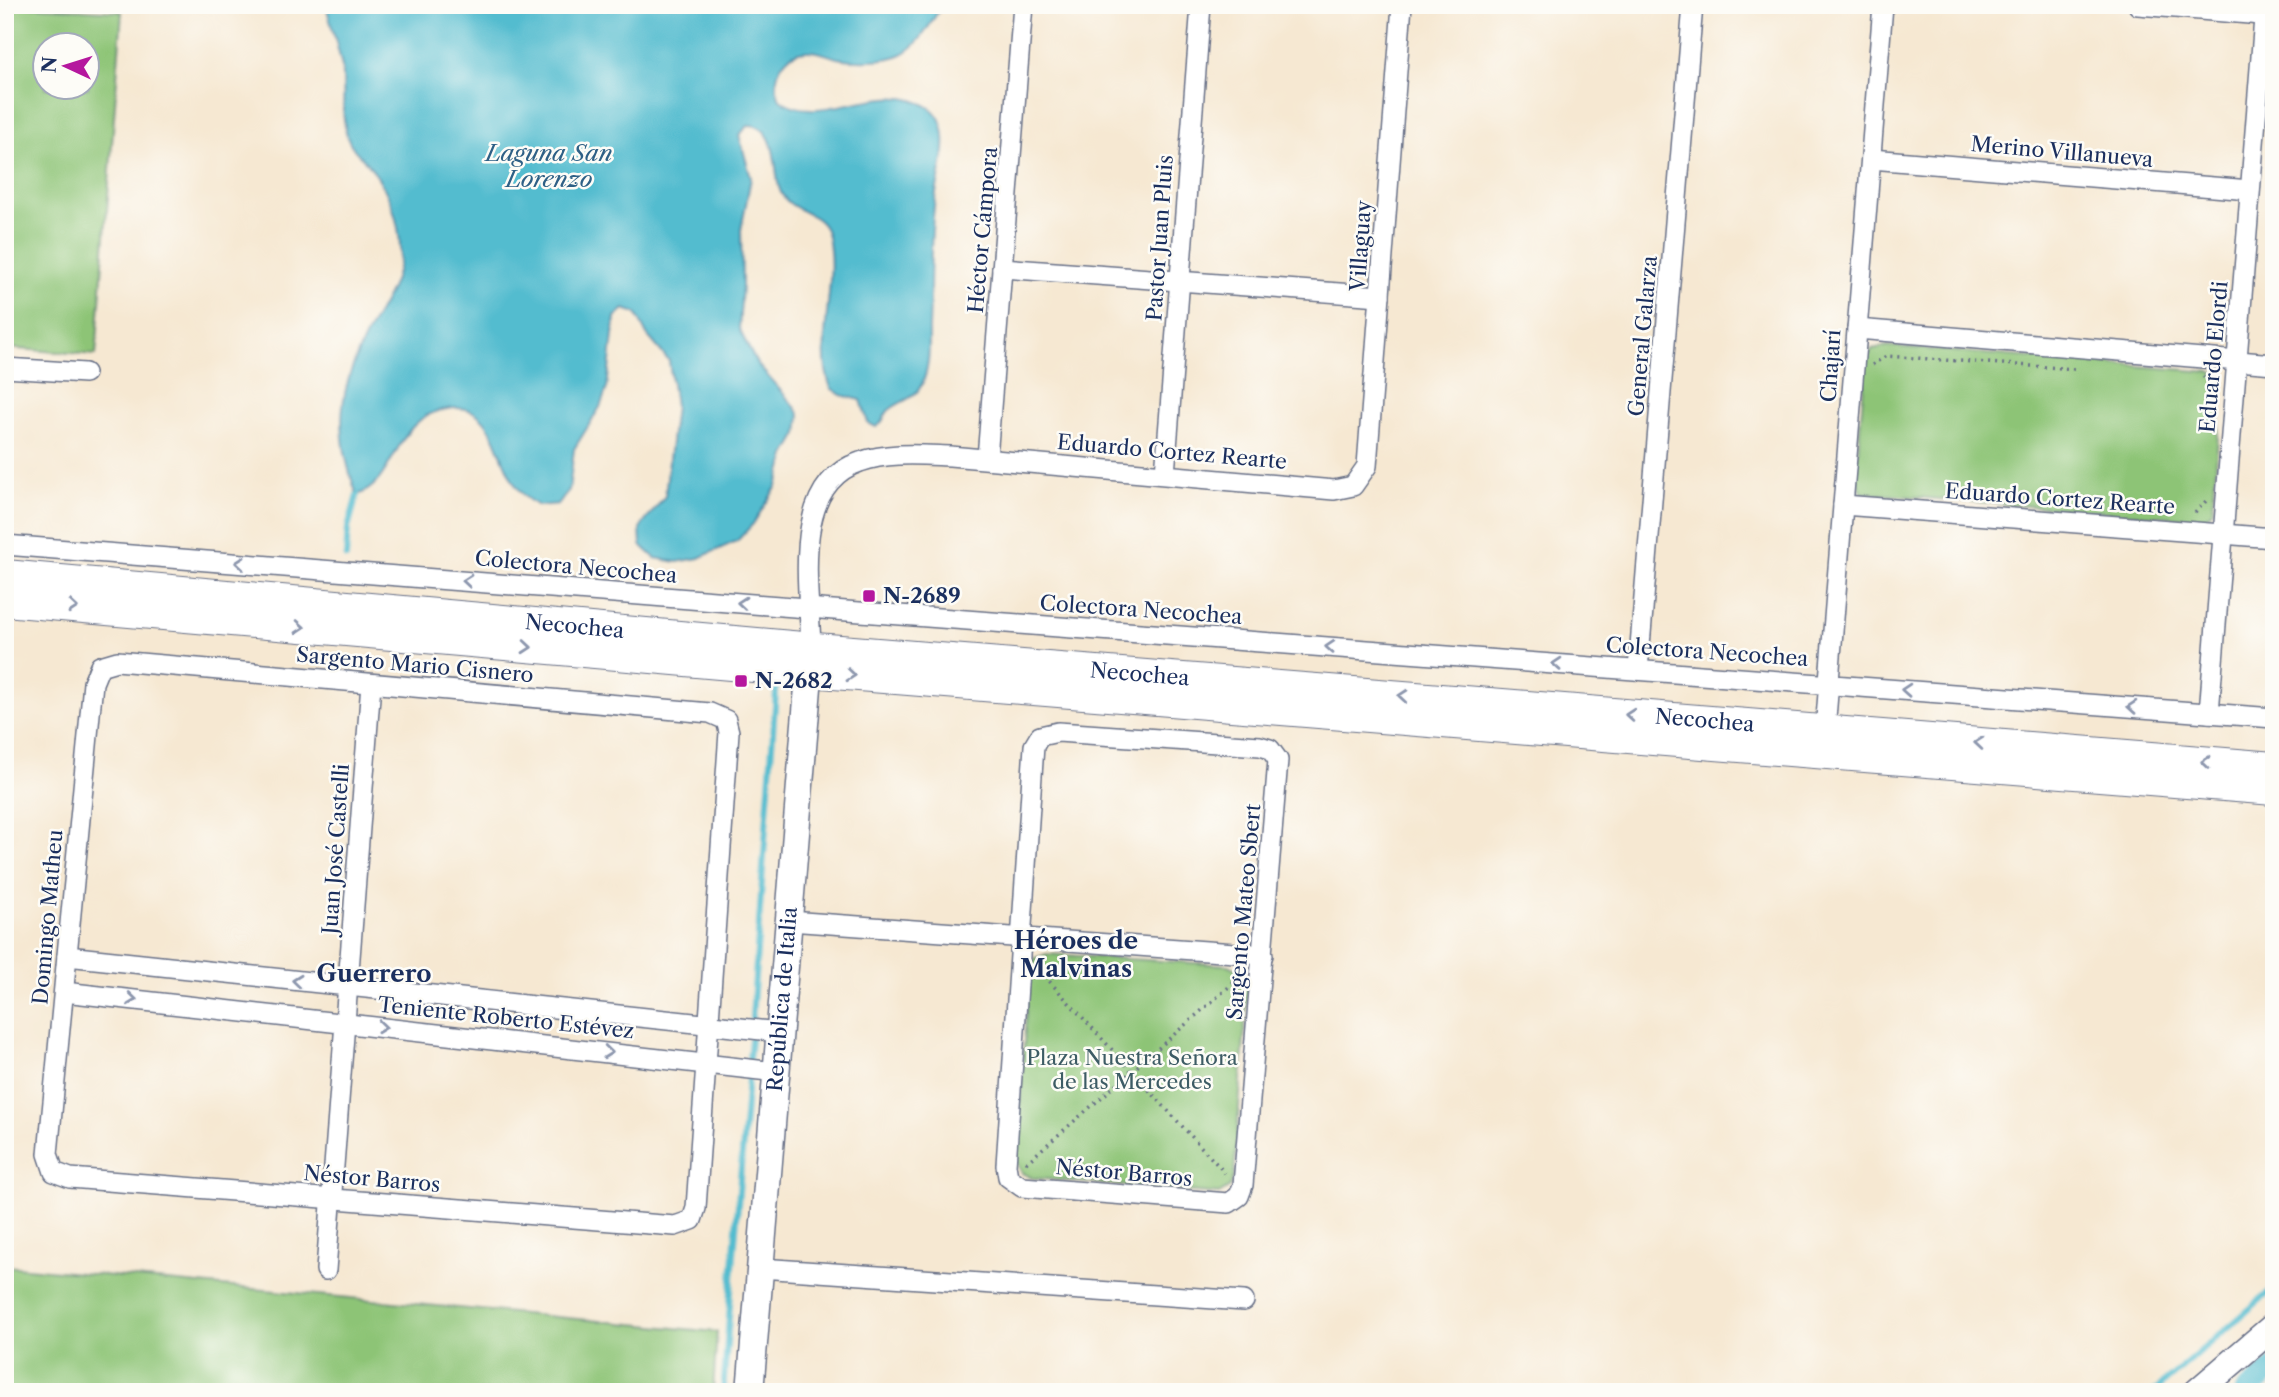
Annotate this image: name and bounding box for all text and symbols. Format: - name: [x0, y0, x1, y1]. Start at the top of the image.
- north arrow: [32, 32, 102, 102]
- text: N: [37, 56, 62, 74]
- street label: Merino Villanueva: [1970, 131, 2155, 172]
- water label: Laguna San Lorenzo: [483, 139, 613, 193]
- street label: Héctor Cámpora: [963, 145, 1002, 314]
- street label: Pastor Juan Pluis: [1141, 154, 1178, 322]
- street label: Villaguay: [1345, 199, 1376, 293]
- street label: General Galarza: [1623, 254, 1662, 417]
- street label: Eduardo Elordi: [2194, 280, 2233, 434]
- street label: Chajarí: [1815, 329, 1846, 403]
- street label: Eduardo Cortez Rearte: [1056, 429, 1288, 474]
- street label: Eduardo Cortez Rearte: [1944, 478, 2176, 519]
- street label: Colectora Necochea: [474, 545, 679, 588]
- one-way arrow: [234, 556, 245, 571]
- one-way arrow: [461, 574, 472, 589]
- place label: N-2689: [883, 583, 961, 608]
- marker: N-2689: [861, 588, 877, 604]
- street label: Colectora Necochea: [1039, 590, 1244, 629]
- one-way arrow: [736, 596, 747, 611]
- one-way arrow: [68, 599, 79, 614]
- street label: Necochea: [524, 609, 626, 643]
- one-way arrow: [295, 619, 306, 634]
- street label: Colectora Necochea: [1605, 632, 1810, 671]
- one-way arrow: [521, 639, 532, 654]
- one-way arrow: [1324, 640, 1335, 655]
- street label: Sargento Mario Cisnero: [295, 642, 535, 687]
- street label: Necochea: [1089, 657, 1191, 691]
- one-way arrow: [1551, 657, 1562, 672]
- one-way arrow: [846, 667, 857, 682]
- place label: N-2682: [755, 668, 833, 693]
- marker: N-2682: [733, 673, 749, 689]
- one-way arrow: [1900, 683, 1911, 698]
- one-way arrow: [1398, 689, 1409, 704]
- one-way arrow: [2127, 700, 2138, 715]
- street label: Necochea: [1654, 704, 1756, 737]
- one-way arrow: [1624, 708, 1635, 723]
- one-way arrow: [1973, 736, 1984, 751]
- one-way arrow: [2200, 755, 2211, 770]
- street label: Juan José Castelli: [317, 763, 354, 938]
- street label: Sargento Mateo Sbert: [1222, 802, 1265, 1021]
- street label: Domingo Matheu: [27, 828, 68, 1006]
- street label: República de Italia: [762, 905, 802, 1093]
- district label: Héroes de Malvinas: [1014, 926, 1138, 983]
- district label: Guerrero: [317, 959, 431, 988]
- one-way arrow: [291, 974, 303, 989]
- one-way arrow: [126, 991, 137, 1006]
- street label: Teniente Roberto Estévez: [377, 992, 635, 1043]
- one-way arrow: [376, 1020, 388, 1035]
- one-way arrow: [602, 1045, 614, 1060]
- park label: Plaza Nuestra Señora de las Mercedes: [1026, 1045, 1239, 1094]
- street label: Néstor Barros: [1055, 1154, 1193, 1191]
- street label: Néstor Barros: [303, 1160, 441, 1197]

